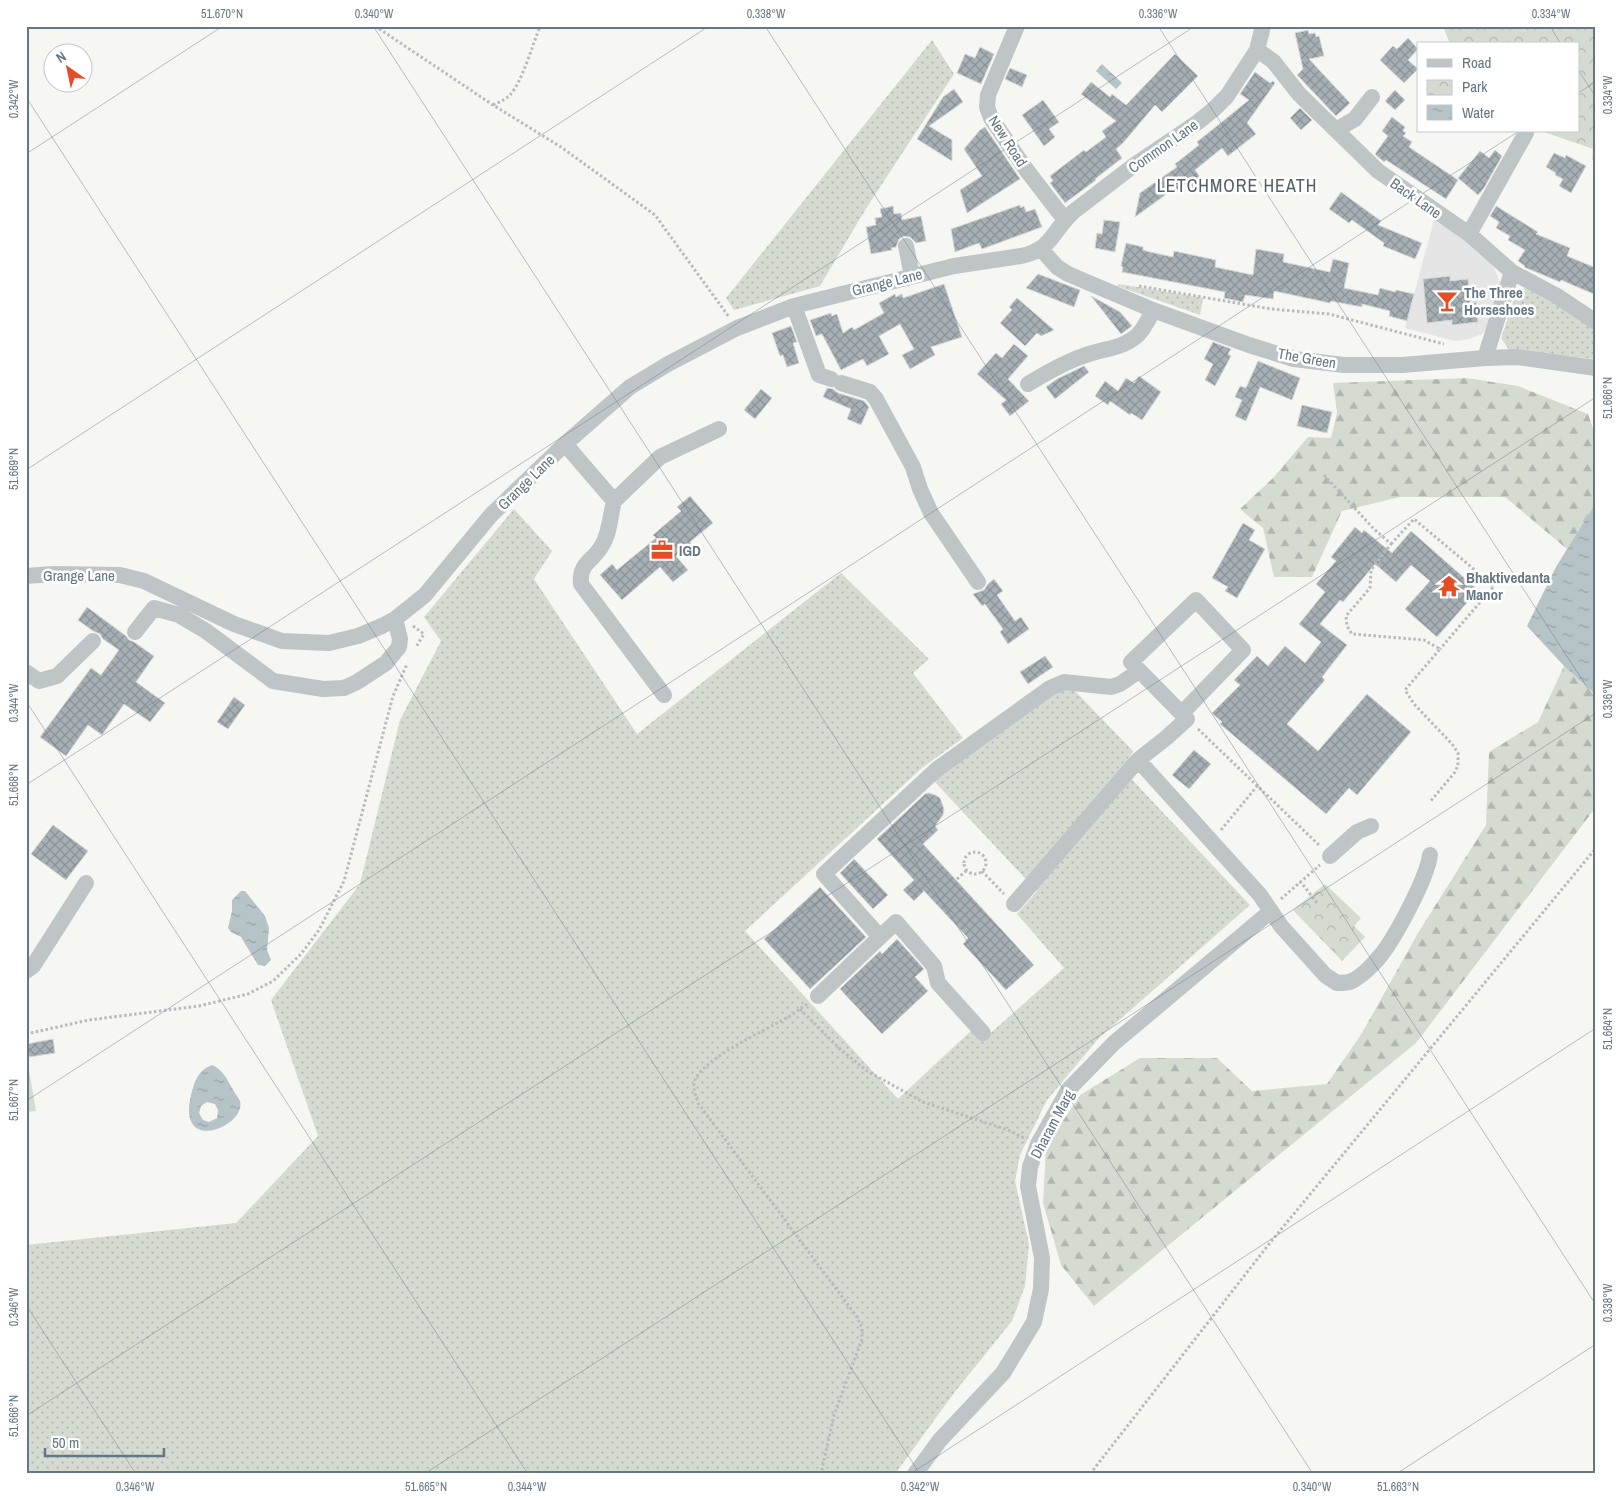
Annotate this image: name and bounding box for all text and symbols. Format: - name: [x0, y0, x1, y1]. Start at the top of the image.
- text: 51.670°N: [201, 6, 243, 22]
- text: 0.340°W: [355, 6, 394, 22]
- text: 0.338°W: [747, 6, 786, 22]
- text: 0.336°W: [1139, 6, 1178, 22]
- text: 0.334°W: [1532, 6, 1571, 22]
- north arrow: [42, 42, 92, 92]
- legend: [1417, 42, 1580, 132]
- text: N: [53, 47, 69, 67]
- text: Road: [1462, 52, 1491, 73]
- text: 0.334°W: [1600, 75, 1616, 114]
- text: Park: [1462, 76, 1488, 97]
- text: 0.342°W: [6, 79, 22, 118]
- text: Water: [1462, 102, 1494, 123]
- street label: New Road: [984, 111, 1032, 171]
- street label: Common Lane: [1124, 114, 1202, 178]
- district label: LETCHMORE HEATH: [1157, 173, 1317, 198]
- street label: Back Lane: [1386, 173, 1446, 223]
- street label: Grange Lane: [850, 263, 925, 301]
- place label: The Three Horseshoes: [1464, 282, 1535, 320]
- bar icon: The Three Horseshoes: [1434, 288, 1460, 314]
- street label: The Green: [1276, 343, 1338, 373]
- text: 51.666°N: [1600, 377, 1616, 419]
- text: 51.669°N: [6, 448, 22, 490]
- street label: Grange Lane: [493, 449, 559, 514]
- office icon: IGD: [649, 537, 675, 563]
- place label: IGD: [679, 540, 701, 561]
- street label: Grange Lane: [43, 565, 115, 586]
- place label: Bhaktivedanta Manor: [1466, 567, 1550, 605]
- temple icon: Bhaktivedanta Manor: [1436, 573, 1462, 599]
- text: 0.336°W: [1600, 679, 1616, 718]
- text: 0.344°W: [6, 683, 22, 722]
- text: 51.668°N: [6, 764, 22, 806]
- text: 51.664°N: [1600, 1008, 1616, 1050]
- text: 51.667°N: [6, 1079, 22, 1121]
- street label: Dharam Marg: [1025, 1086, 1079, 1162]
- text: 0.338°W: [1600, 1283, 1616, 1322]
- text: 0.346°W: [6, 1287, 22, 1326]
- text: 51.666°N: [6, 1395, 22, 1437]
- scale bar: [45, 1425, 164, 1457]
- text: 50 m: [52, 1432, 79, 1453]
- text: 0.346°W: [116, 1479, 155, 1495]
- text: 51.665°N: [405, 1479, 447, 1495]
- text: 0.344°W: [508, 1479, 547, 1495]
- text: 0.342°W: [901, 1479, 940, 1495]
- text: 0.340°W: [1293, 1479, 1332, 1495]
- text: 51.663°N: [1377, 1479, 1419, 1495]

